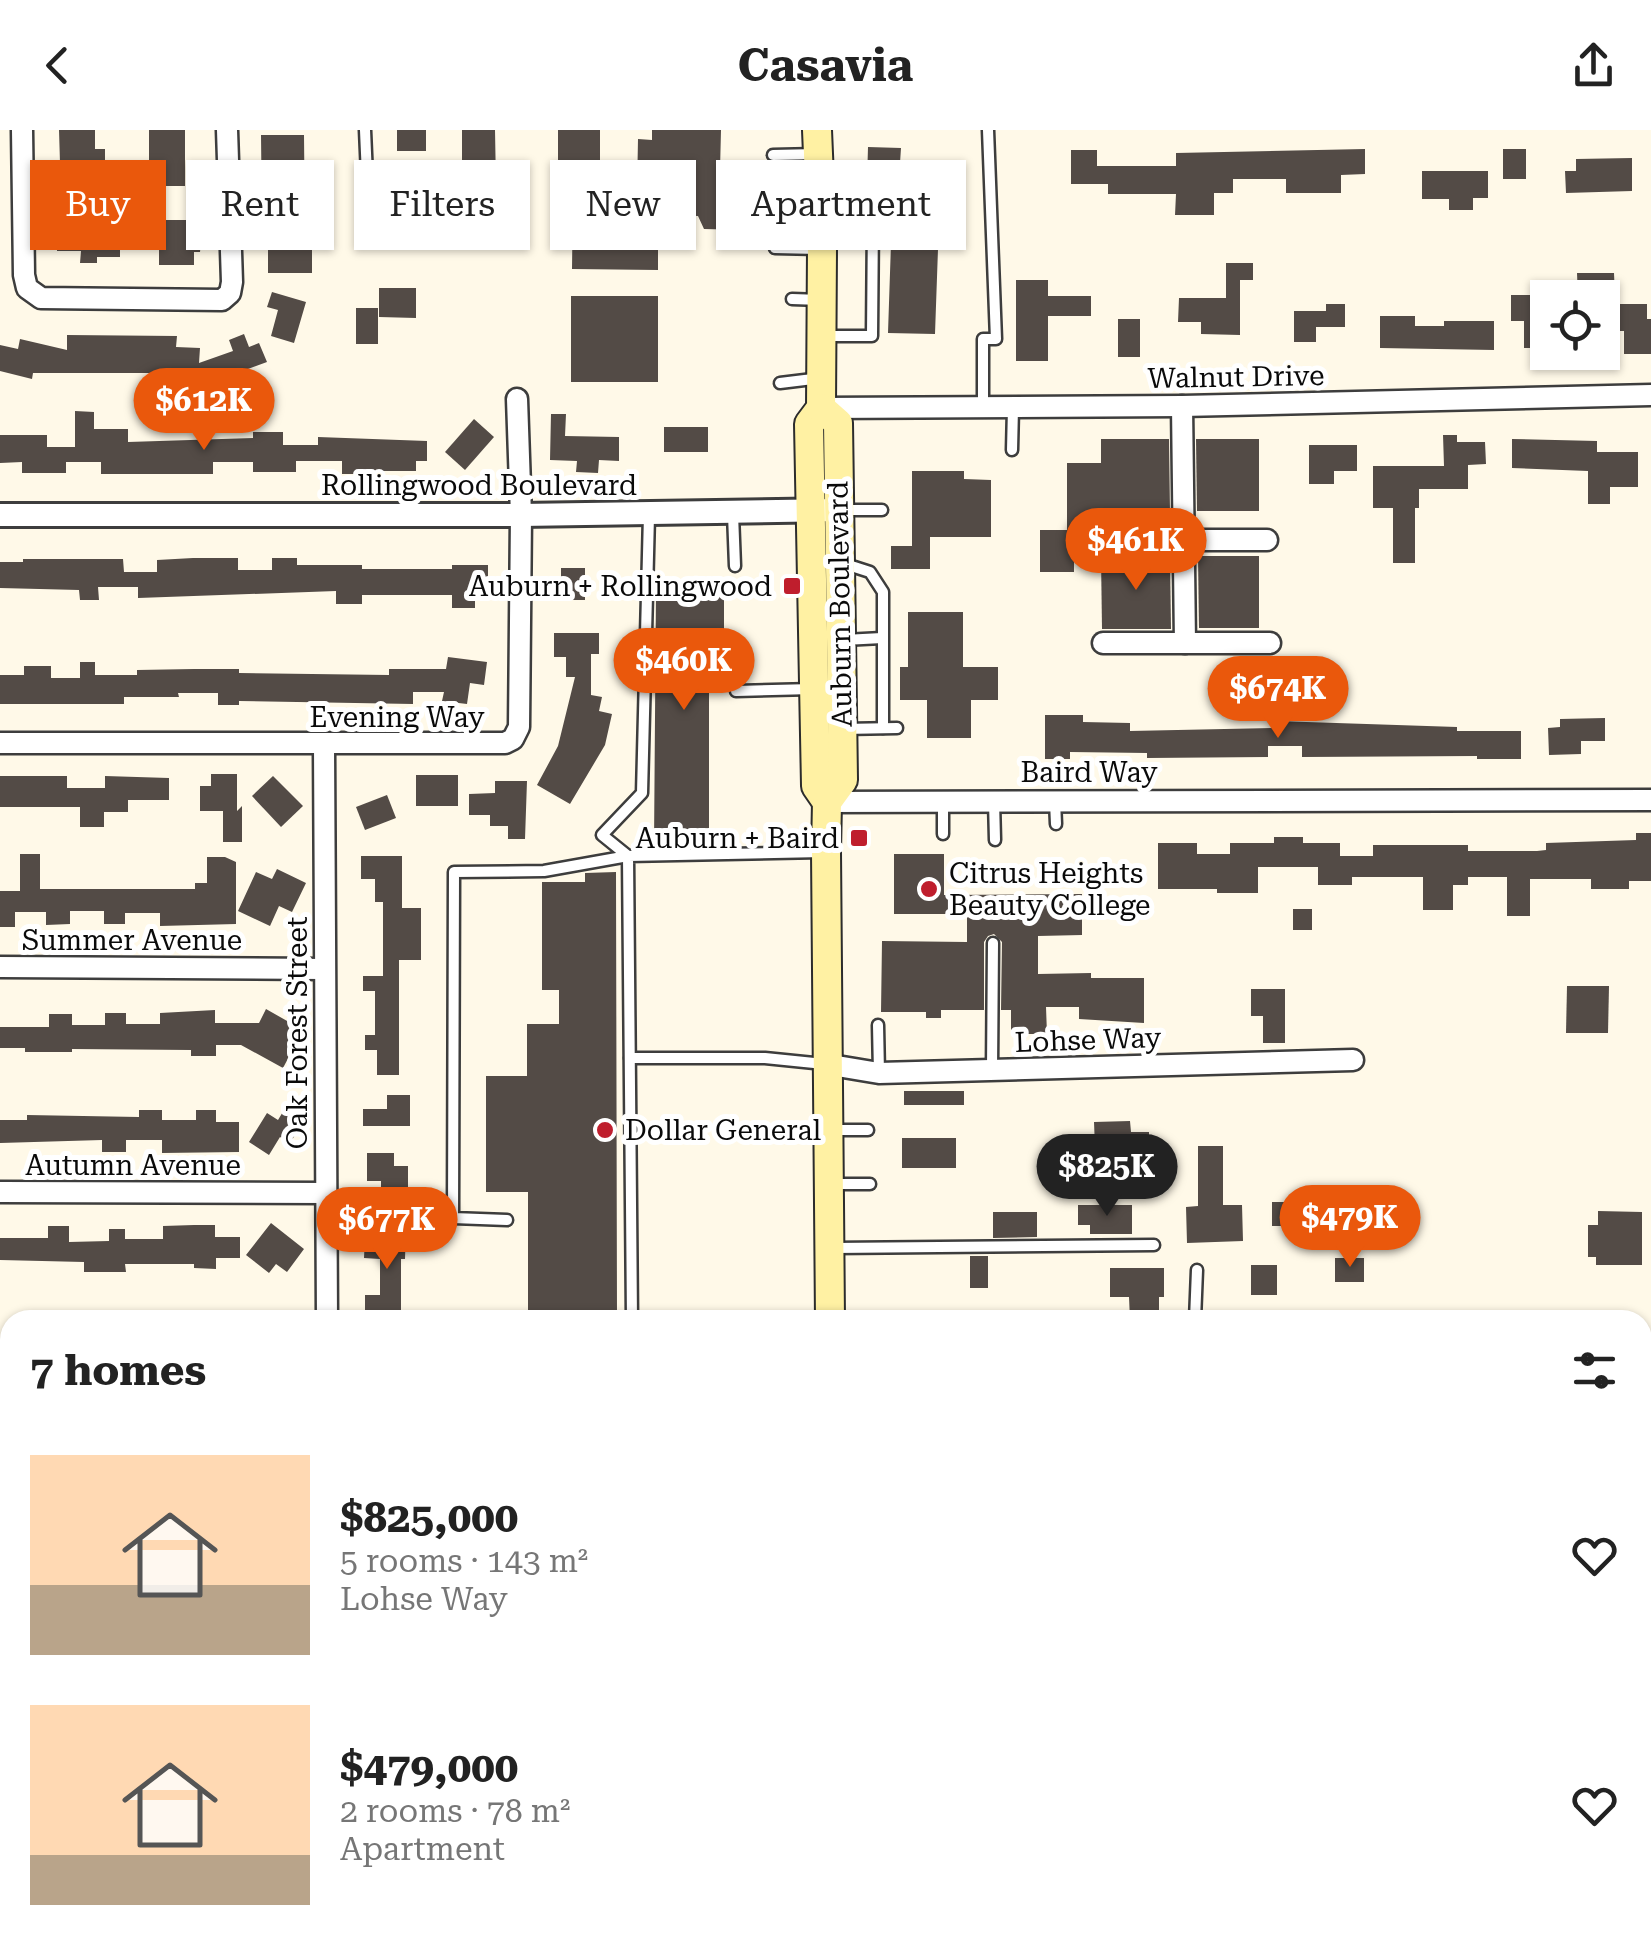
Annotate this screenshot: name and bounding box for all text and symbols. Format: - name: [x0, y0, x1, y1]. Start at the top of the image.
- icon: back: [30, 38, 85, 93]
- icon: share: [1566, 38, 1621, 93]
- text: Casavia: [738, 39, 913, 92]
- chip: Buy: [30, 160, 166, 250]
- chip: Rent: [186, 160, 334, 250]
- chip: Filters: [354, 160, 530, 250]
- chip: New: [550, 160, 696, 250]
- chip: Apartment: [716, 160, 966, 250]
- map controls: [1530, 280, 1620, 370]
- button: locate: [1530, 280, 1620, 370]
- street label: Walnut Drive: [1147, 359, 1325, 395]
- pin: $612K: [134, 368, 274, 453]
- text: $612K: [156, 381, 252, 419]
- street label: Rollingwood Boulevard: [321, 469, 637, 502]
- street label: Auburn Boulevard: [821, 481, 859, 727]
- pin: $461K: [1066, 508, 1206, 593]
- text: $461K: [1088, 521, 1184, 559]
- place label: Auburn + Rollingwood: [469, 570, 772, 603]
- marker: Auburn + Rollingwood: [781, 575, 803, 597]
- pin: $460K: [614, 628, 754, 713]
- text: $460K: [636, 641, 732, 679]
- pin: $674K: [1208, 656, 1348, 741]
- text: $674K: [1230, 669, 1326, 707]
- street label: Evening Way: [309, 701, 485, 734]
- street label: Baird Way: [1020, 756, 1158, 789]
- place label: Auburn + Baird: [635, 822, 839, 855]
- marker: Auburn + Baird: [848, 827, 870, 849]
- place label: Citrus Heights Beauty College: [949, 857, 1151, 922]
- marker: Citrus Heights Beauty College: [918, 878, 940, 900]
- street label: Oak Forest Street: [281, 917, 314, 1149]
- street label: Summer Avenue: [22, 924, 242, 957]
- street label: Lohse Way: [1014, 1021, 1162, 1059]
- place label: Dollar General: [625, 1114, 822, 1147]
- marker: Dollar General: [594, 1119, 616, 1141]
- pin: $825K: [1037, 1134, 1177, 1219]
- text: $825K: [1059, 1147, 1155, 1185]
- street label: Autumn Avenue: [25, 1149, 241, 1182]
- pin: $479K: [1280, 1185, 1420, 1270]
- pin: $677K: [317, 1187, 457, 1272]
- text: $479K: [1302, 1198, 1398, 1236]
- text: $677K: [339, 1200, 435, 1238]
- icon: filters: [1567, 1343, 1622, 1398]
- text: 7 homes: [30, 1346, 206, 1395]
- text: $825,000: [340, 1493, 518, 1542]
- icon: home: [110, 1495, 230, 1615]
- icon: heart: [1567, 1528, 1622, 1583]
- text: 5 rooms · 143 m²: [340, 1542, 588, 1580]
- text: Lohse Way: [340, 1580, 508, 1618]
- text: $479,000: [340, 1743, 518, 1792]
- icon: home: [110, 1745, 230, 1865]
- icon: heart: [1567, 1778, 1622, 1833]
- text: 2 rooms · 78 m²: [340, 1792, 570, 1830]
- text: Apartment: [340, 1830, 505, 1868]

